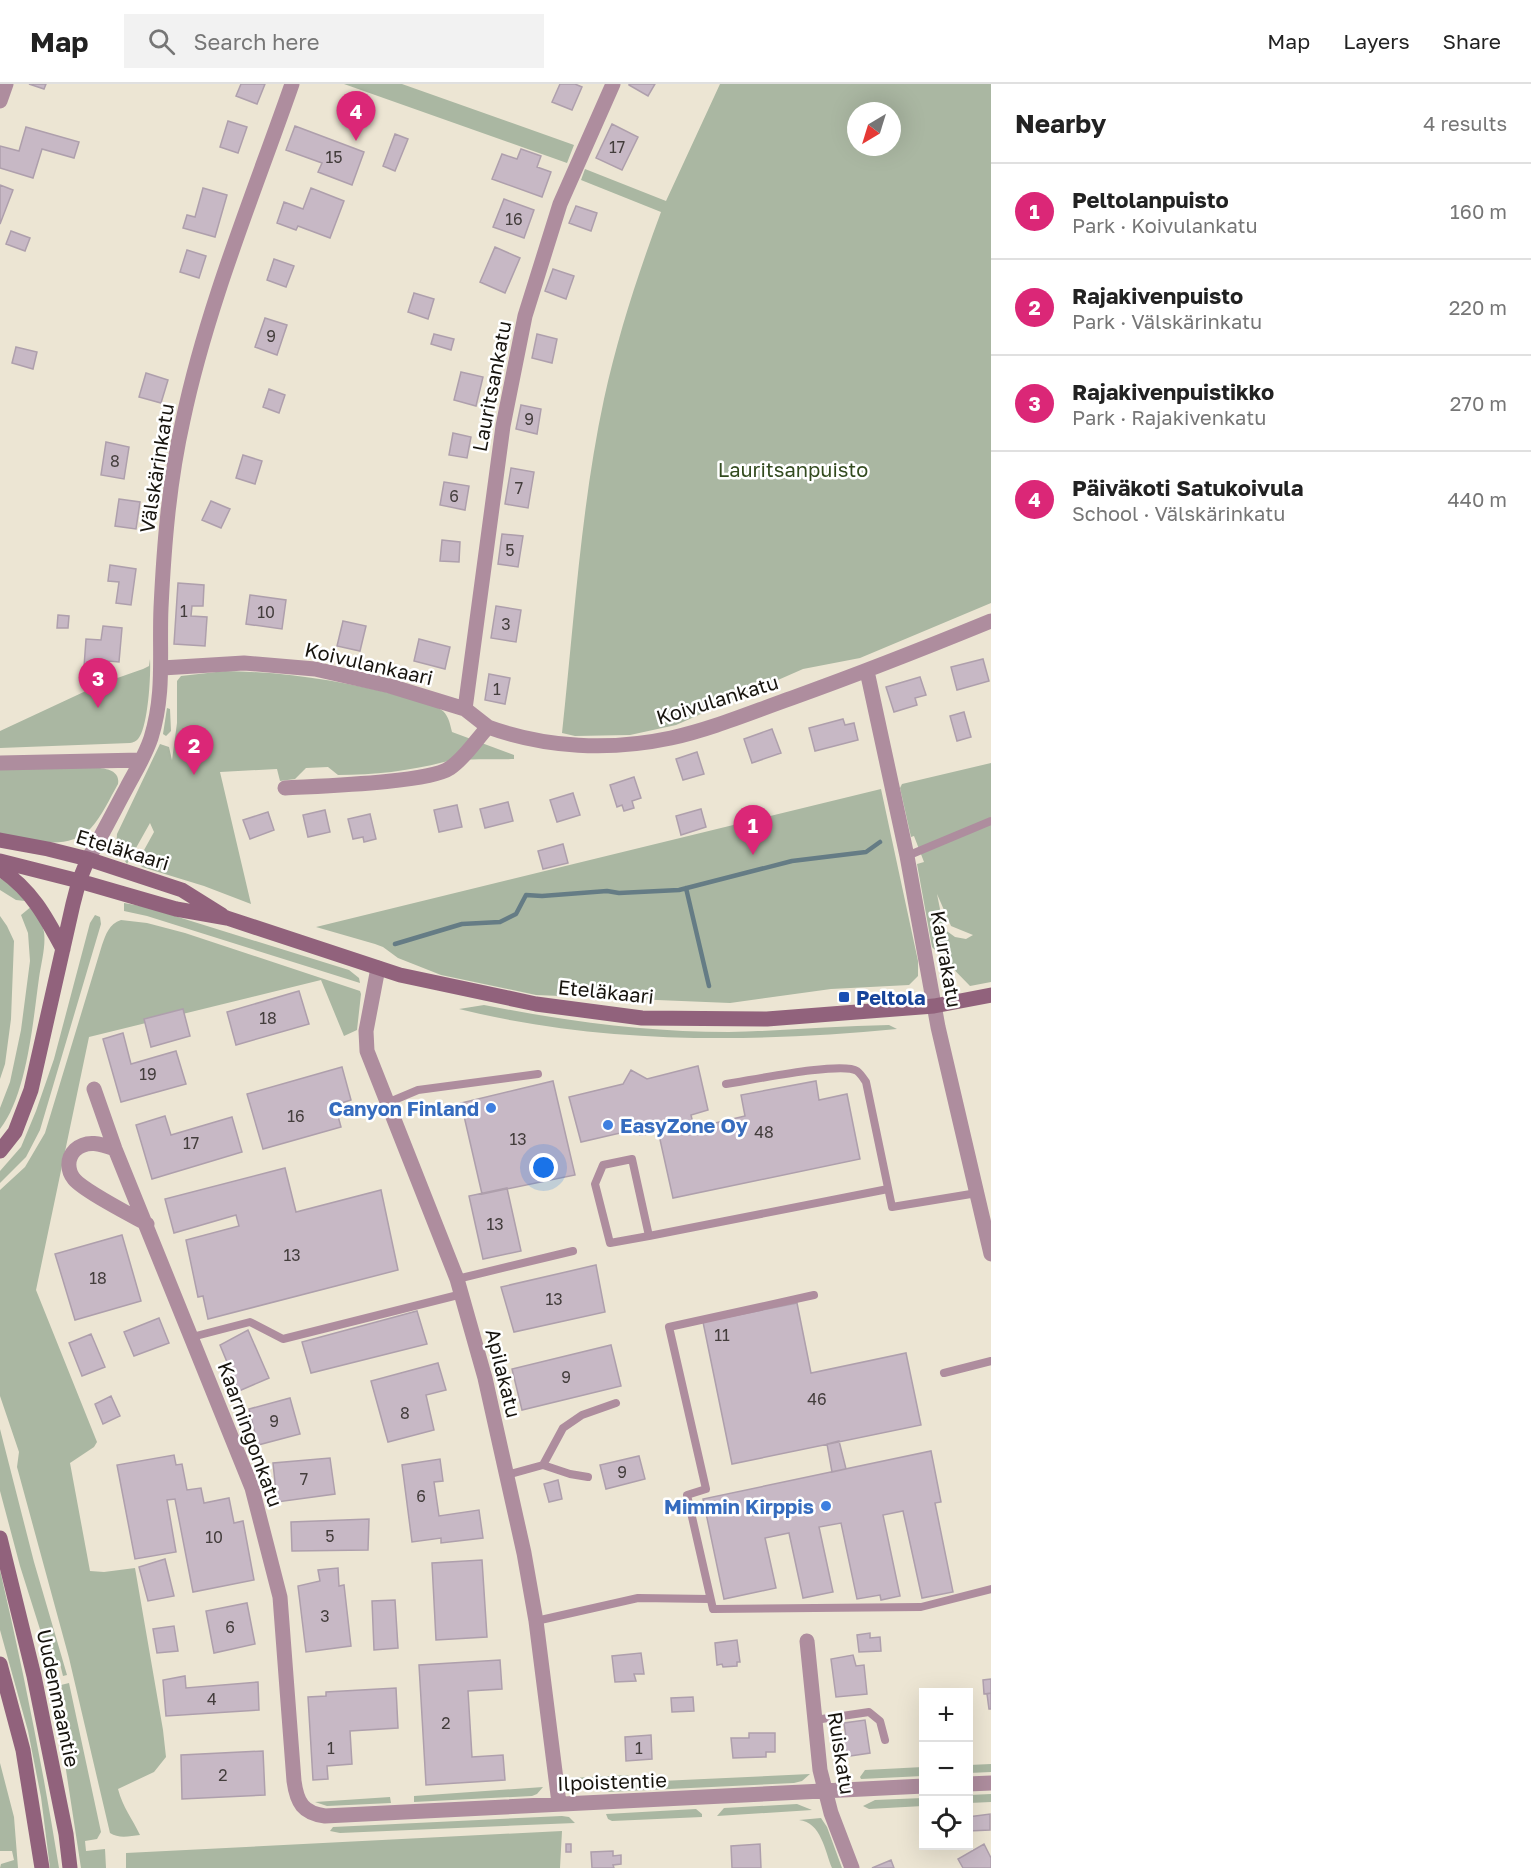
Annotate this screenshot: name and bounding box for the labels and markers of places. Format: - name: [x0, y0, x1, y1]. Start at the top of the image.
- pin: 4: [336, 92, 376, 141]
- pin: 3: [78, 658, 118, 708]
- pin: 2: [174, 726, 214, 775]
- pin: 1: [734, 806, 772, 855]
- place label: Peltola: [856, 985, 926, 1009]
- marker: Peltola: [837, 990, 851, 1004]
- place label: Canyon Finland: [329, 1096, 479, 1120]
- marker: Canyon Finland: [484, 1101, 498, 1115]
- place label: EasyZone Oy: [620, 1113, 748, 1137]
- marker: EasyZone Oy: [601, 1118, 615, 1132]
- place label: Mimmin Kirppis: [664, 1494, 814, 1518]
- marker: Mimmin Kirppis: [819, 1499, 833, 1513]

